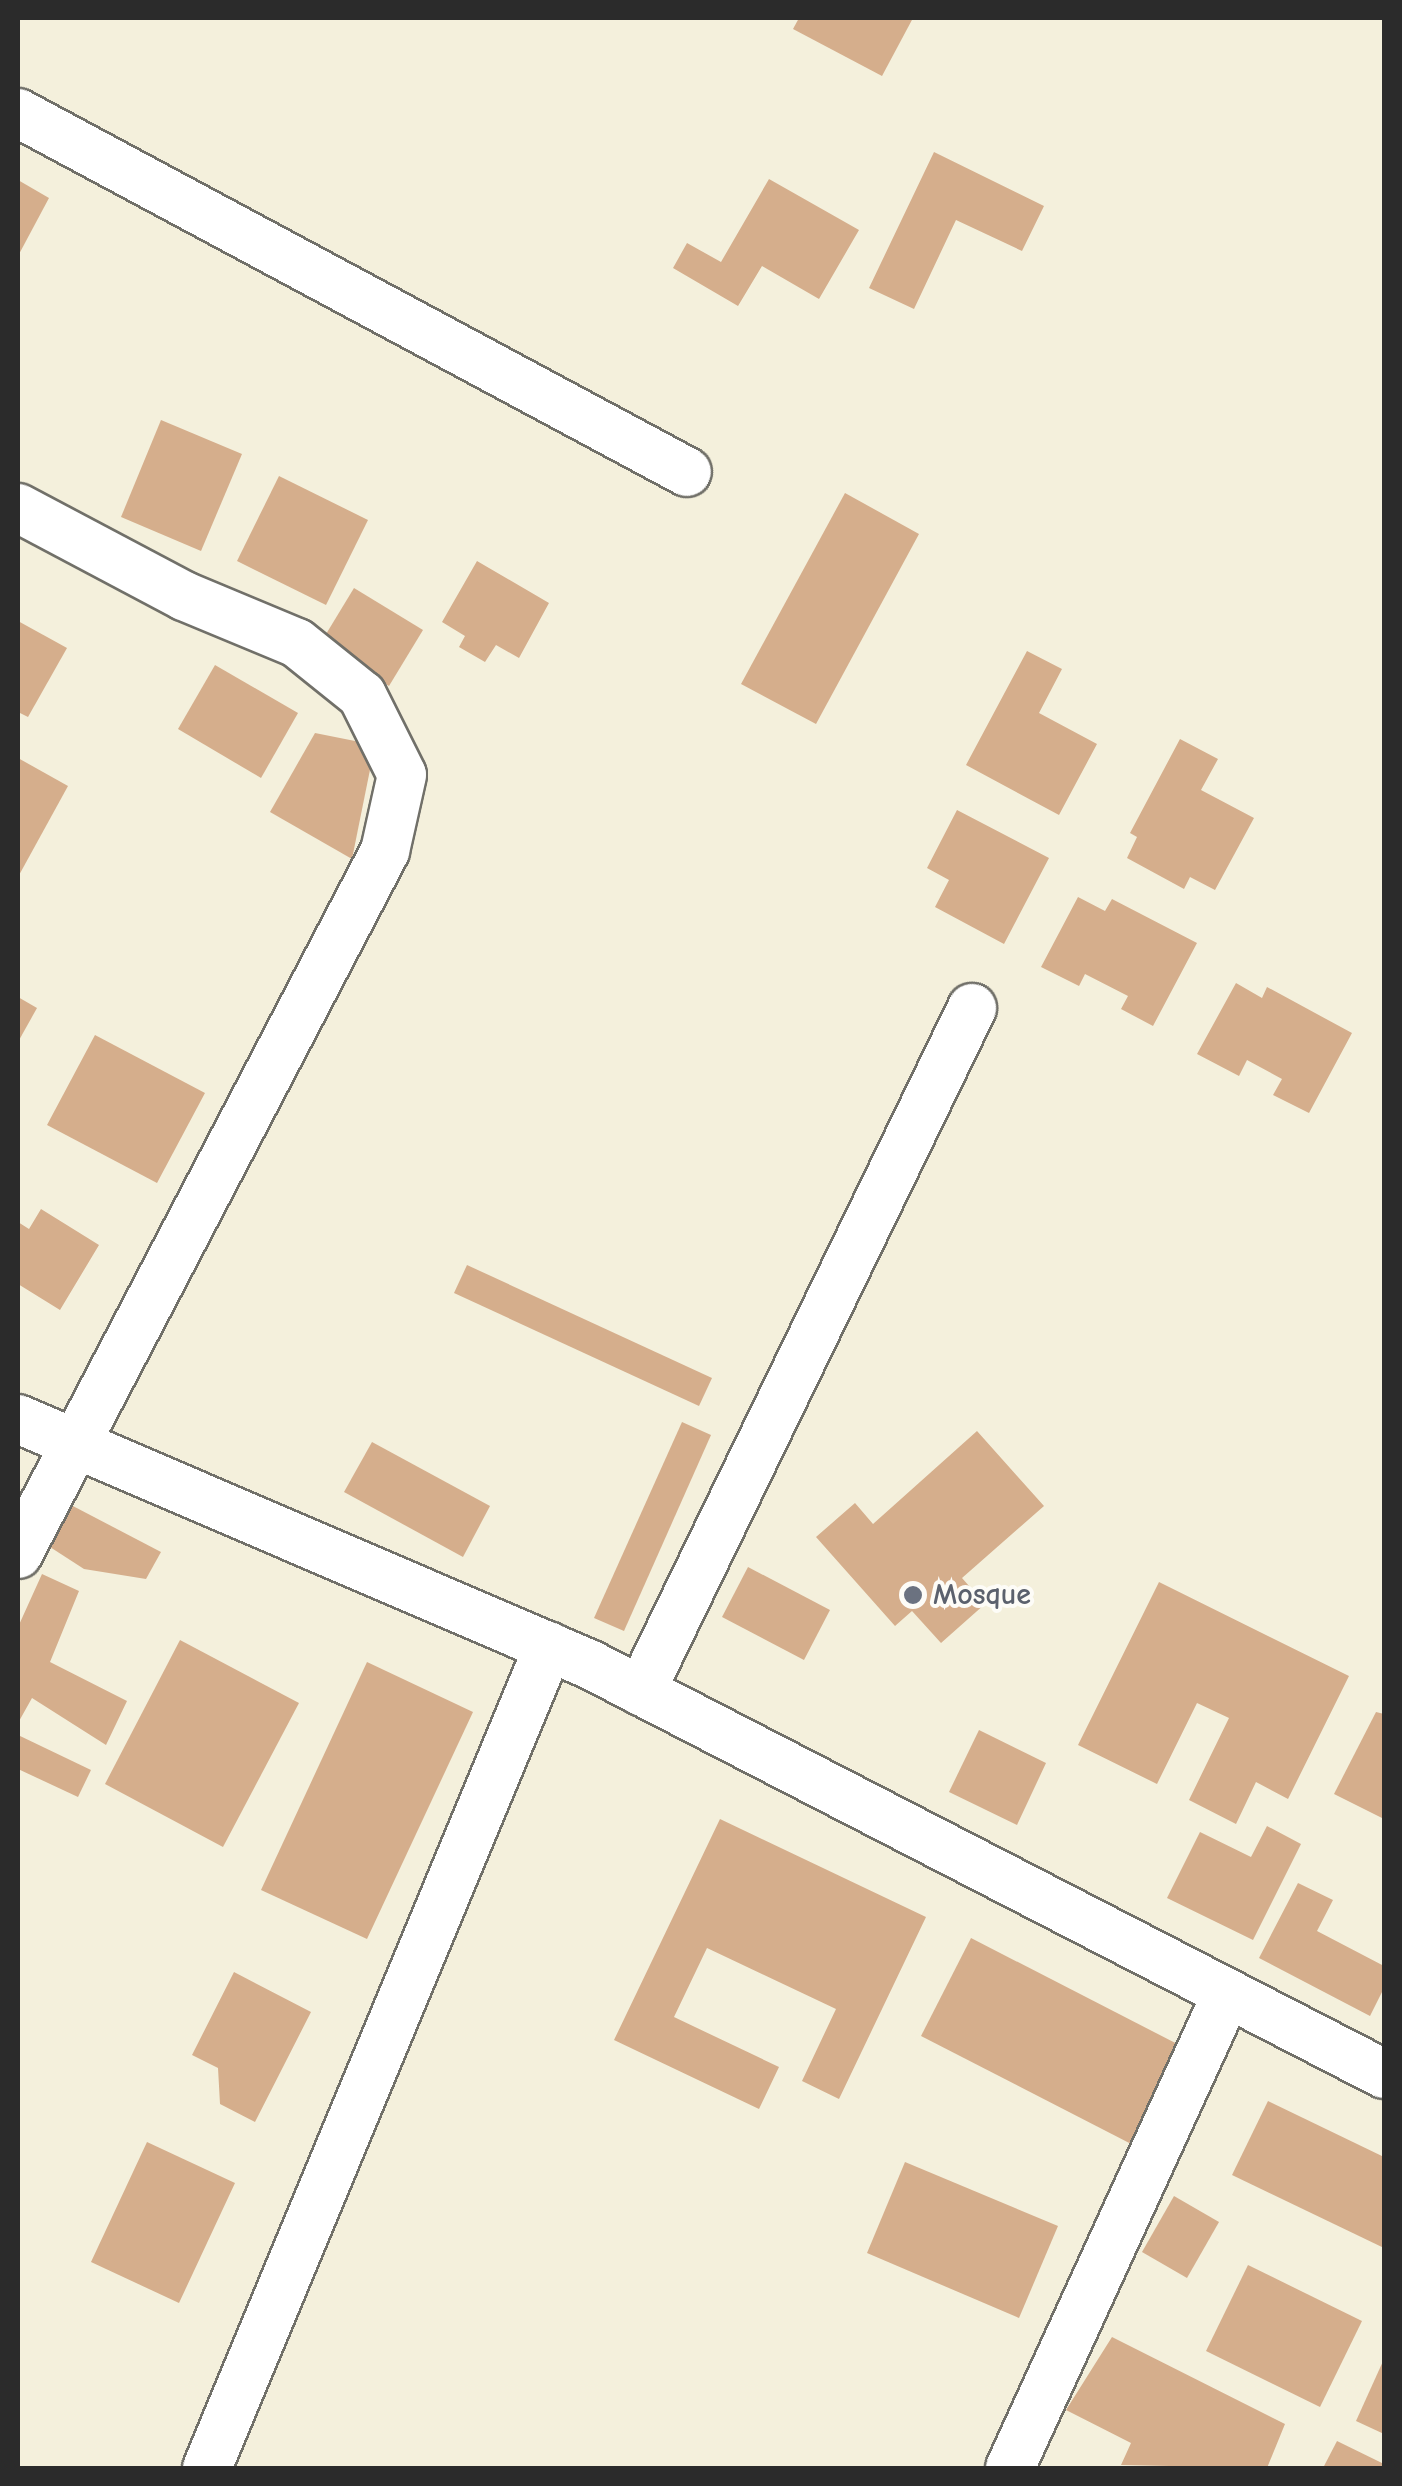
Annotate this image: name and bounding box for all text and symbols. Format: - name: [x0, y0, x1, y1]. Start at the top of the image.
- place label: Mosque: [933, 1577, 1031, 1613]
- marker: Mosque: [902, 1584, 924, 1606]

